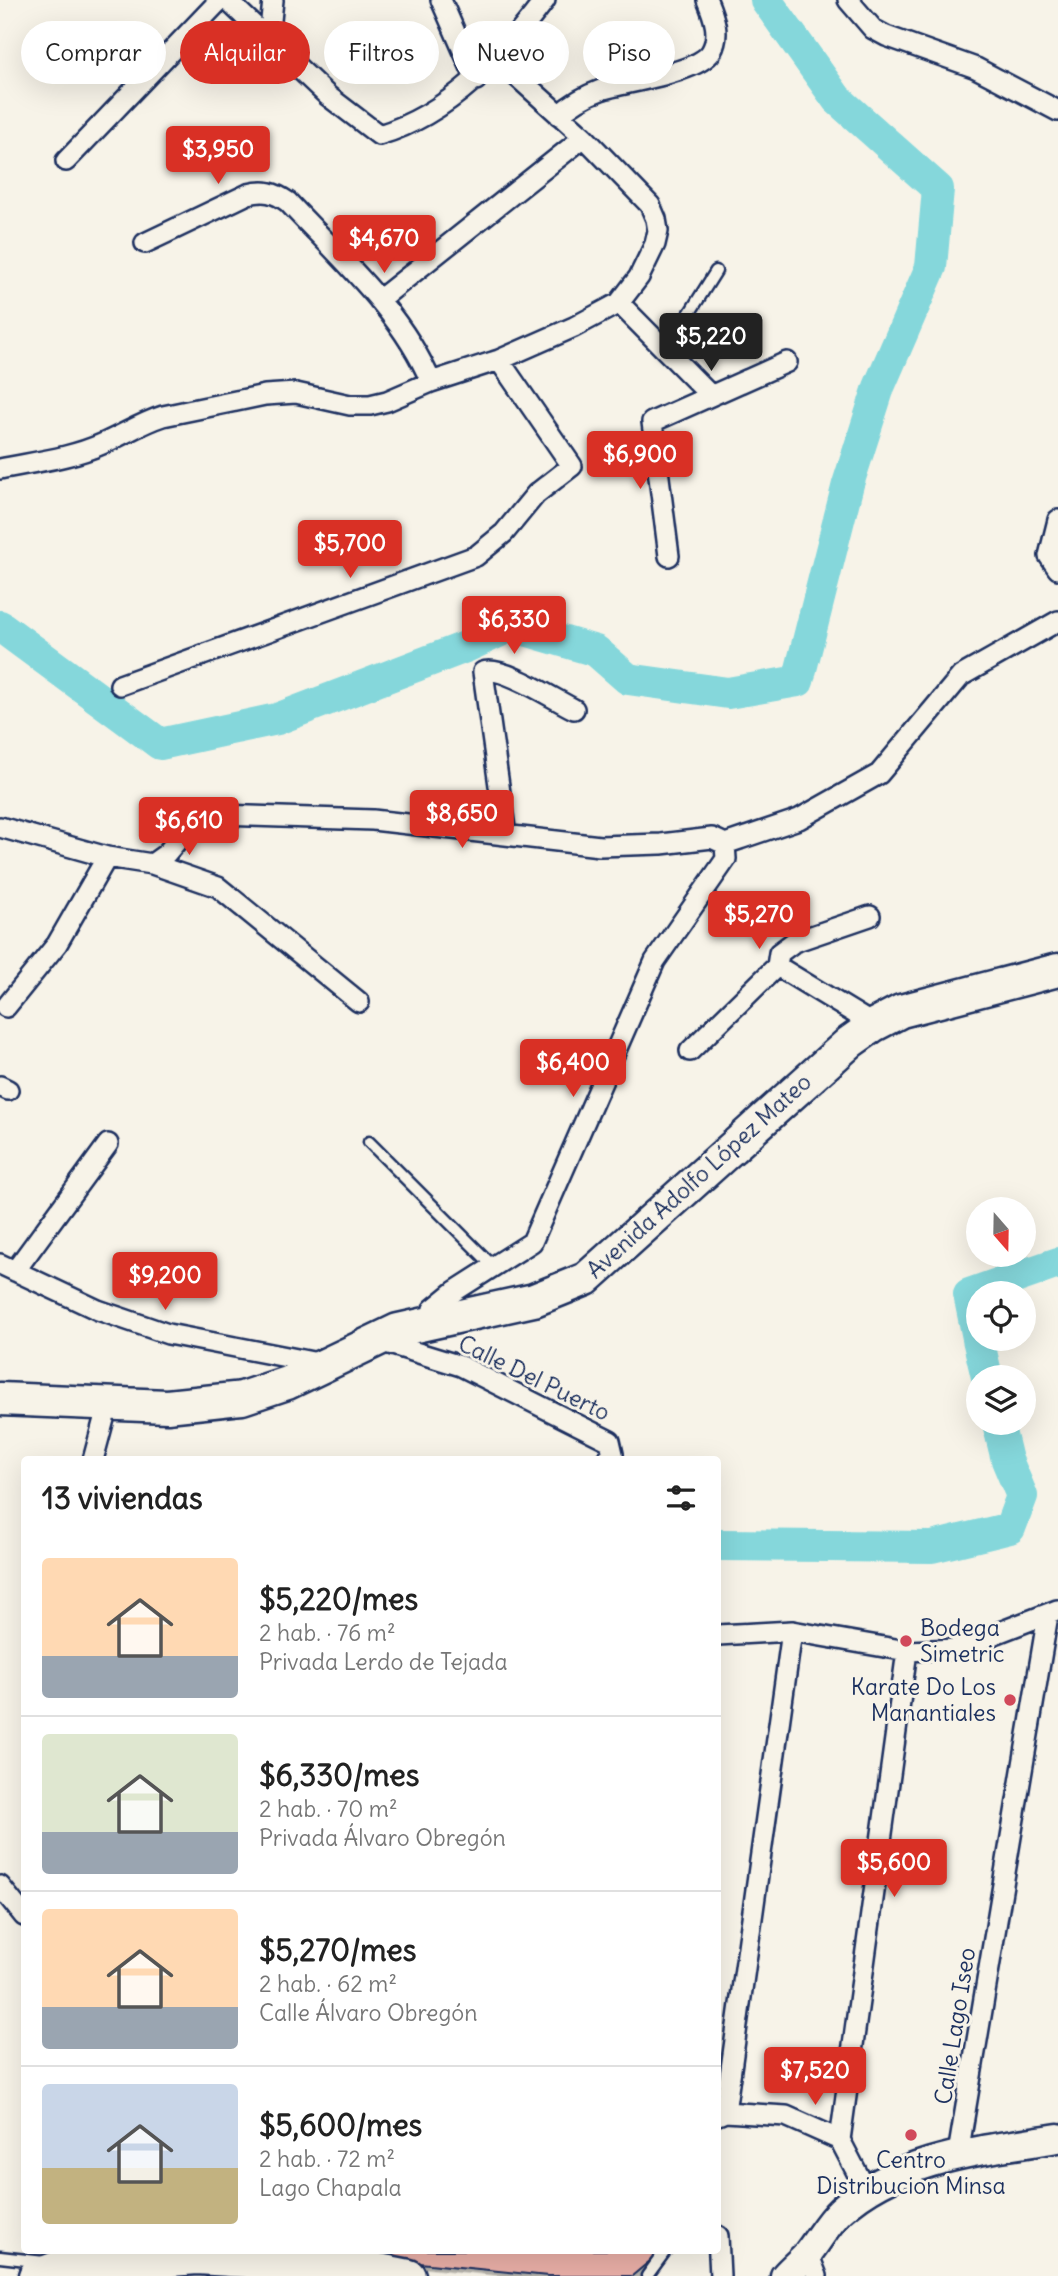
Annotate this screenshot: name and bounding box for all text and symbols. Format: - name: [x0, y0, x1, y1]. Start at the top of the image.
- chip: Comprar: [21, 21, 166, 84]
- chip: Alquilar: [180, 21, 310, 84]
- chip: Filtros: [324, 21, 439, 84]
- chip: Nuevo: [453, 21, 569, 84]
- chip: Piso: [583, 21, 675, 84]
- pin: $3,950: [161, 127, 275, 186]
- text: $3,950: [182, 134, 254, 163]
- pin: $4,670: [327, 216, 441, 275]
- text: $4,670: [349, 223, 419, 252]
- pin: $5,220: [654, 314, 768, 373]
- text: $5,220: [675, 321, 747, 350]
- pin: $6,900: [583, 432, 697, 491]
- text: $6,900: [603, 439, 677, 468]
- pin: $5,700: [293, 520, 407, 580]
- text: $5,700: [314, 528, 386, 557]
- pin: $6,330: [457, 596, 571, 656]
- text: $6,330: [478, 604, 550, 633]
- pin: $8,650: [405, 790, 519, 850]
- pin: $6,610: [132, 798, 246, 857]
- text: $8,650: [426, 798, 498, 827]
- text: $6,610: [155, 805, 223, 834]
- pin: $5,270: [702, 892, 816, 951]
- text: $5,270: [724, 899, 794, 928]
- pin: $6,400: [516, 1040, 630, 1099]
- text: $6,400: [536, 1047, 610, 1076]
- street label: Avenida Adolfo López Mateo: [580, 1067, 817, 1284]
- north arrow: [966, 1197, 1036, 1267]
- map controls: [966, 1197, 1036, 1435]
- pin: $9,200: [108, 1252, 222, 1312]
- text: $9,200: [128, 1260, 202, 1289]
- button: locate: [966, 1281, 1036, 1351]
- street label: Calle Del Puerto: [454, 1328, 615, 1427]
- button: layers: [966, 1365, 1036, 1435]
- text: 13 viviendas: [42, 1479, 203, 1517]
- icon: filters: [662, 1479, 700, 1517]
- text: $5,220/mes: [259, 1580, 418, 1618]
- icon: home: [98, 1586, 182, 1670]
- place label: Bodega Simetric: [920, 1613, 1005, 1668]
- text: 2 hab. · 76 m²: [259, 1618, 395, 1647]
- marker: Bodega Simetric: [898, 1633, 914, 1649]
- text: Privada Lerdo de Tejada: [259, 1647, 508, 1676]
- place label: Karate Do Los Manantiales: [851, 1672, 996, 1727]
- marker: Karate Do Los Manantiales: [1002, 1692, 1018, 1708]
- text: $6,330/mes: [259, 1756, 419, 1794]
- icon: home: [98, 1762, 182, 1846]
- text: 2 hab. · 70 m²: [259, 1794, 398, 1823]
- text: Privada Álvaro Obregón: [259, 1823, 506, 1852]
- pin: $5,600: [837, 1840, 951, 1899]
- text: $5,600: [857, 1847, 931, 1876]
- text: $5,270/mes: [259, 1931, 416, 1969]
- icon: home: [98, 1937, 182, 2021]
- street label: Calle Lago Iseo: [928, 1945, 981, 2107]
- text: 2 hab. · 62 m²: [259, 1969, 397, 1998]
- text: Calle Álvaro Obregón: [259, 1998, 478, 2027]
- pin: $7,520: [758, 2048, 872, 2107]
- text: $7,520: [780, 2055, 850, 2084]
- text: $5,600/mes: [259, 2106, 422, 2144]
- icon: home: [98, 2112, 182, 2196]
- marker: Centro Distribucion Minsa: [903, 2127, 919, 2143]
- text: 2 hab. · 72 m²: [259, 2144, 395, 2173]
- place label: Centro Distribucion Minsa: [816, 2145, 1006, 2200]
- text: Lago Chapala: [259, 2173, 402, 2202]

